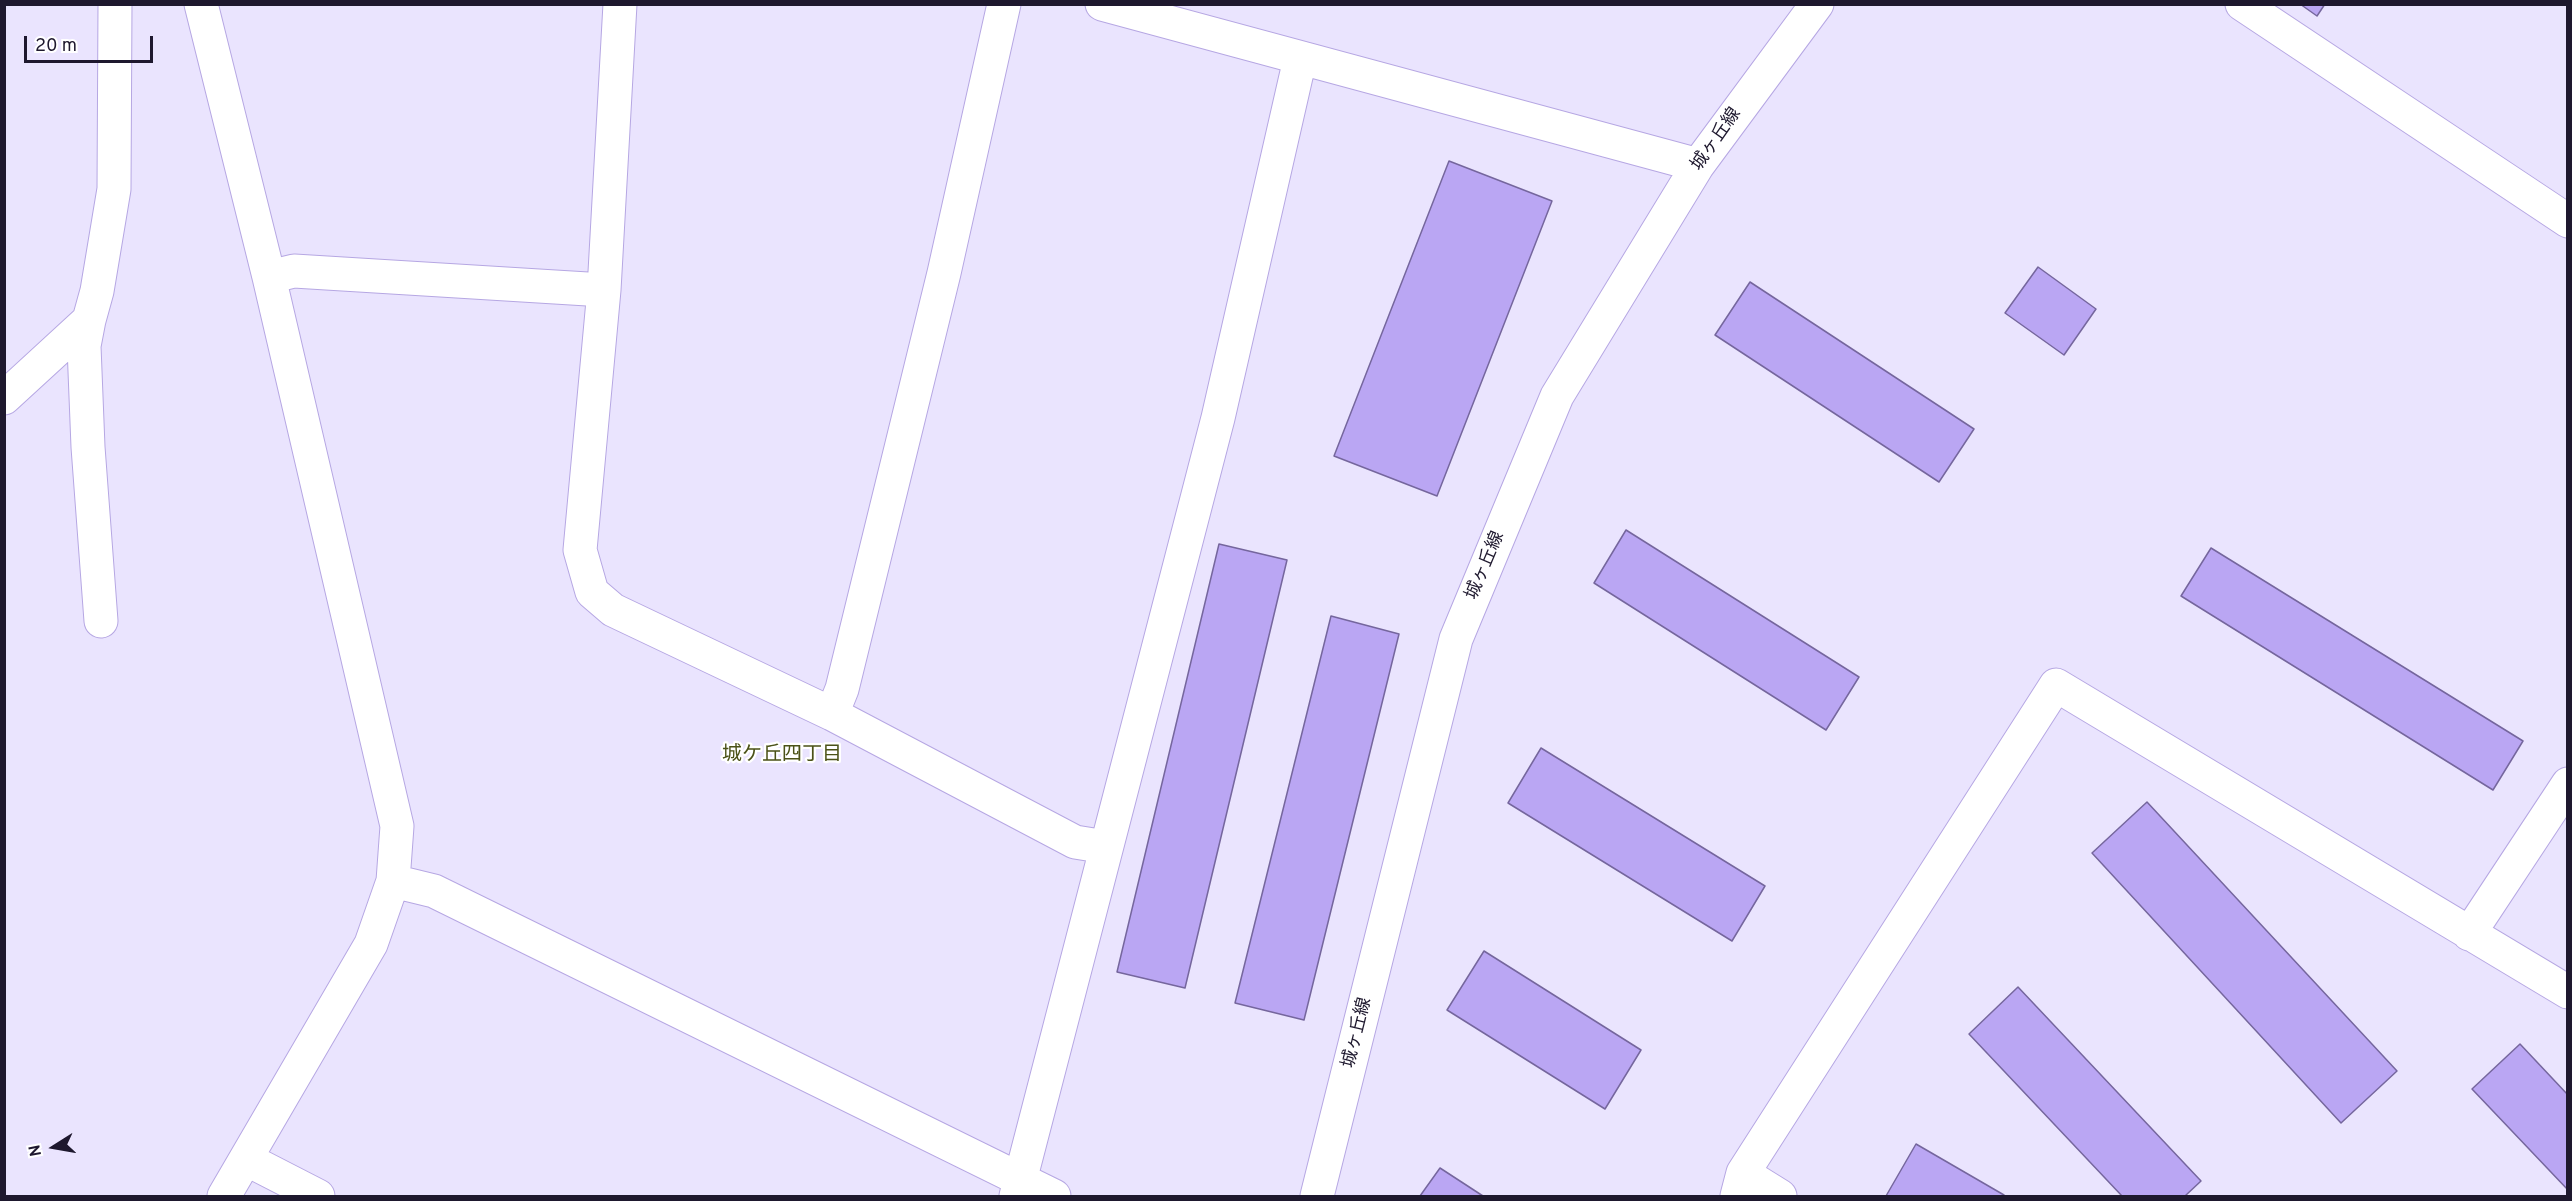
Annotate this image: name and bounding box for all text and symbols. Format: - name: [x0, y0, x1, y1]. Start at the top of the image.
- scale bar: [27, 24, 156, 62]
- text: 20 m: [35, 35, 77, 58]
- street label: 城ヶ丘線: [1688, 104, 1746, 176]
- street label: 城ヶ丘線: [1462, 529, 1510, 603]
- district label: 城ケ丘四丁目: [722, 744, 842, 768]
- street label: 城ヶ丘線: [1339, 995, 1377, 1071]
- north arrow: [24, 1117, 84, 1177]
- text: N: [25, 1143, 47, 1158]

